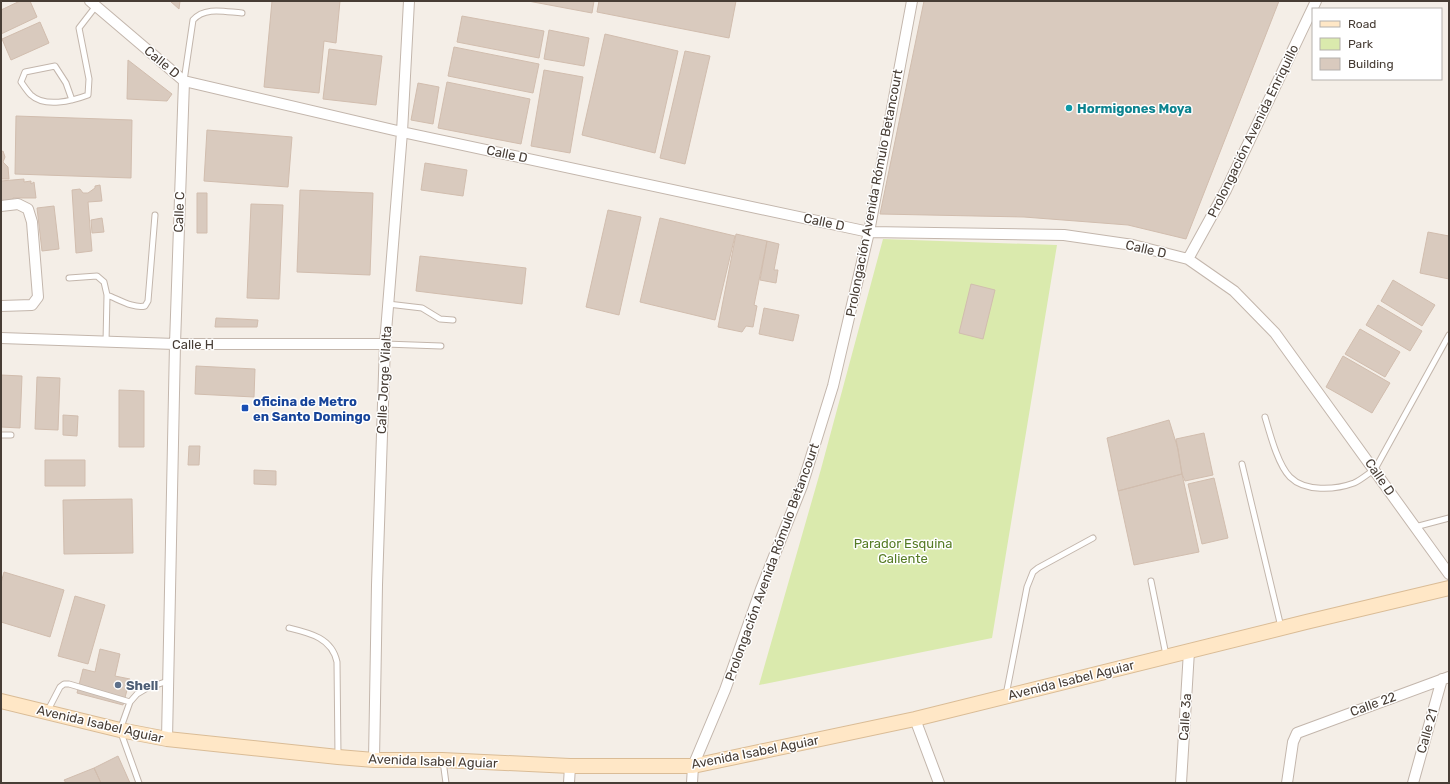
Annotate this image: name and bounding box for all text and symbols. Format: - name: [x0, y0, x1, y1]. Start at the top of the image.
- legend: [1312, 8, 1442, 80]
- text: Road: [1348, 17, 1376, 31]
- text: Park: [1348, 37, 1374, 51]
- street label: Prolongación Avenida Enriquillo: [1204, 42, 1302, 220]
- street label: Calle D: [141, 43, 183, 81]
- text: Building: [1348, 57, 1394, 71]
- street label: Prolongación Avenida Rómulo Betancourt: [843, 68, 906, 318]
- place label: Hormigones Moya: [1077, 101, 1192, 116]
- marker: Hormigones Moya: [1064, 103, 1074, 113]
- street label: Calle D: [485, 142, 529, 166]
- street label: Calle C: [171, 191, 187, 233]
- street label: Calle D: [802, 210, 846, 234]
- street label: Calle D: [1124, 237, 1168, 261]
- street label: Calle Jorge Vilalta: [374, 325, 395, 435]
- street label: Calle H: [172, 337, 214, 352]
- place label: oficina de Metro en Santo Domingo: [253, 394, 371, 424]
- marker: oficina de Metro en Santo Domingo: [240, 403, 250, 413]
- street label: Prolongación Avenida Rómulo Betancourt: [722, 441, 823, 683]
- street label: Calle D: [1362, 456, 1398, 498]
- park label: Parador Esquina Caliente: [854, 536, 952, 566]
- street label: Avenida Isabel Aguiar: [1006, 657, 1136, 704]
- place label: Shell: [126, 678, 158, 693]
- marker: Shell: [113, 680, 123, 690]
- street label: Calle 22: [1348, 689, 1398, 719]
- street label: Calle 3a: [1176, 693, 1194, 741]
- street label: Avenida Isabel Aguiar: [35, 702, 165, 747]
- street label: Calle 21: [1413, 707, 1441, 755]
- street label: Avenida Isabel Aguiar: [690, 732, 820, 773]
- street label: Avenida Isabel Aguiar: [368, 751, 498, 772]

